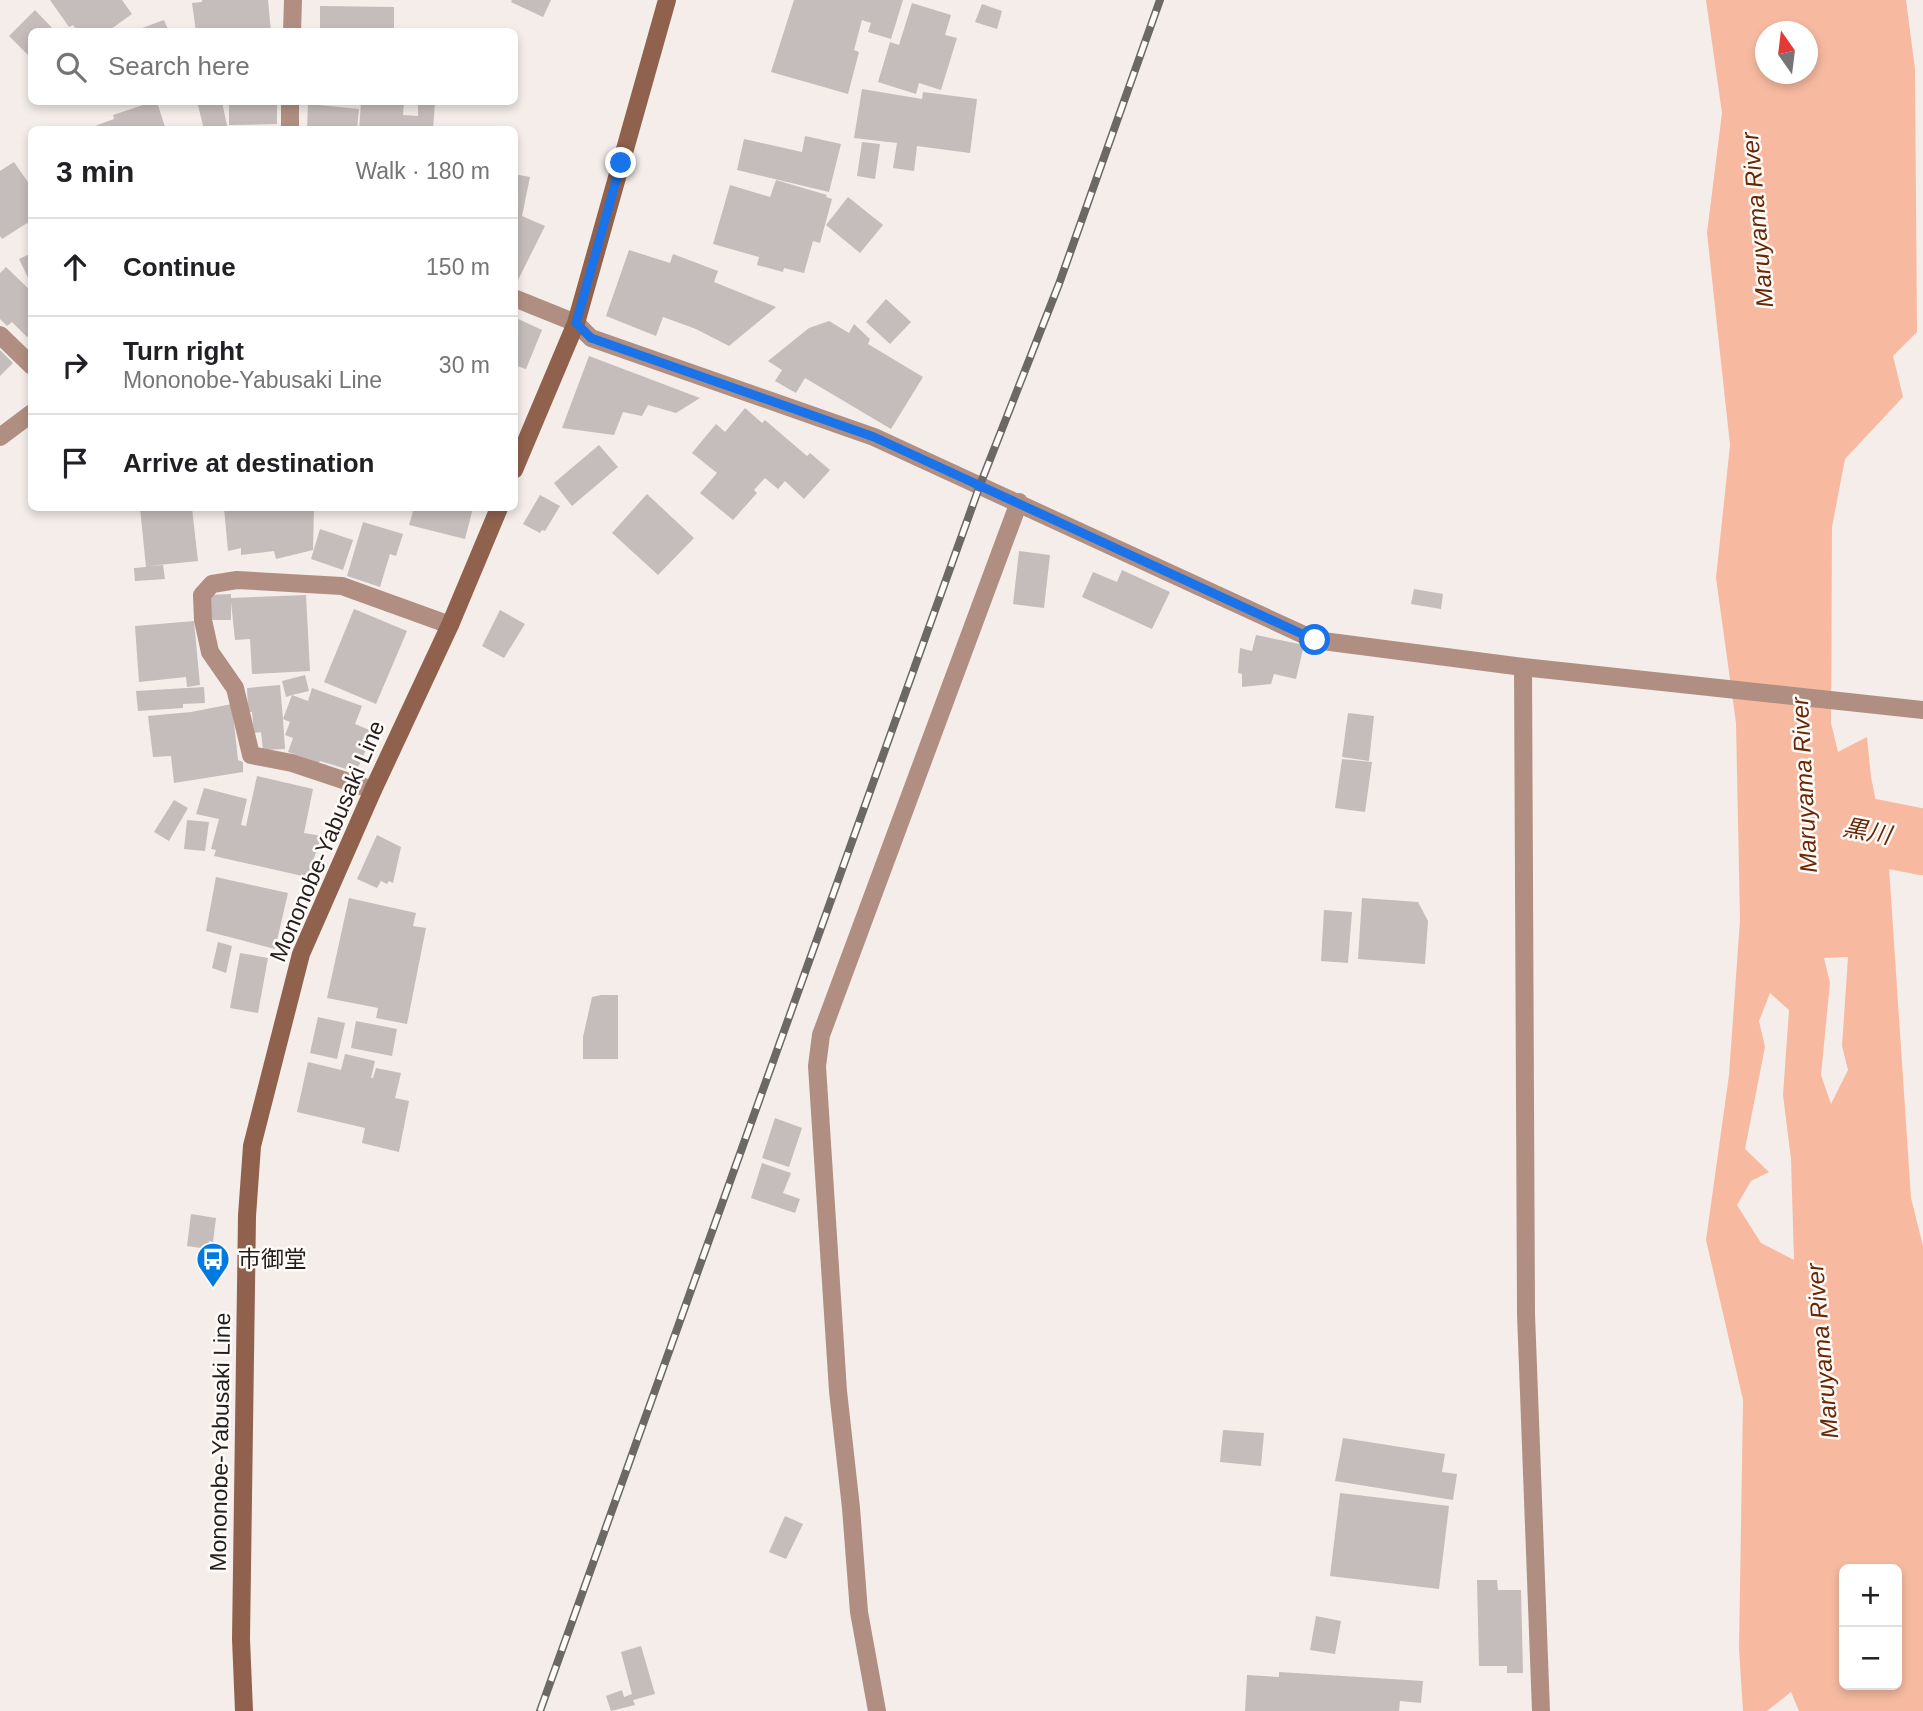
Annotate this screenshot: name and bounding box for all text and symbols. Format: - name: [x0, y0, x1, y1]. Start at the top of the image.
- north arrow: [1755, 21, 1818, 84]
- search box: [28, 28, 518, 105]
- icon: search: [52, 48, 90, 86]
- text: Search here: [108, 51, 250, 81]
- water label: Maruyama River: [1736, 130, 1778, 309]
- route end: [605, 147, 636, 178]
- text: 3 min: [56, 155, 134, 188]
- text: Walk · 180 m: [355, 158, 490, 184]
- icon: ahead: [56, 248, 94, 286]
- text: Continue: [123, 252, 236, 282]
- text: 150 m: [426, 254, 490, 280]
- text: Turn right: [123, 336, 244, 366]
- icon: right: [56, 346, 94, 384]
- text: 30 m: [439, 352, 490, 378]
- text: Mononobe-Yabusaki Line: [123, 367, 382, 393]
- icon: arrive: [56, 444, 94, 482]
- text: Arrive at destination: [123, 448, 374, 478]
- route start: [1299, 624, 1330, 655]
- water label: Maruyama River: [1786, 695, 1822, 874]
- street label: Mononobe-Yabusaki Line: [264, 717, 390, 965]
- water label: 黒川: [1841, 813, 1896, 849]
- bus stop icon: 市御堂: [194, 1240, 232, 1289]
- place label: 市御堂: [238, 1246, 307, 1272]
- water label: Maruyama River: [1801, 1261, 1843, 1440]
- street label: Mononobe-Yabusaki Line: [205, 1312, 235, 1572]
- map controls: [1839, 1564, 1902, 1690]
- button: +: [1839, 1564, 1902, 1627]
- button: −: [1839, 1627, 1902, 1690]

